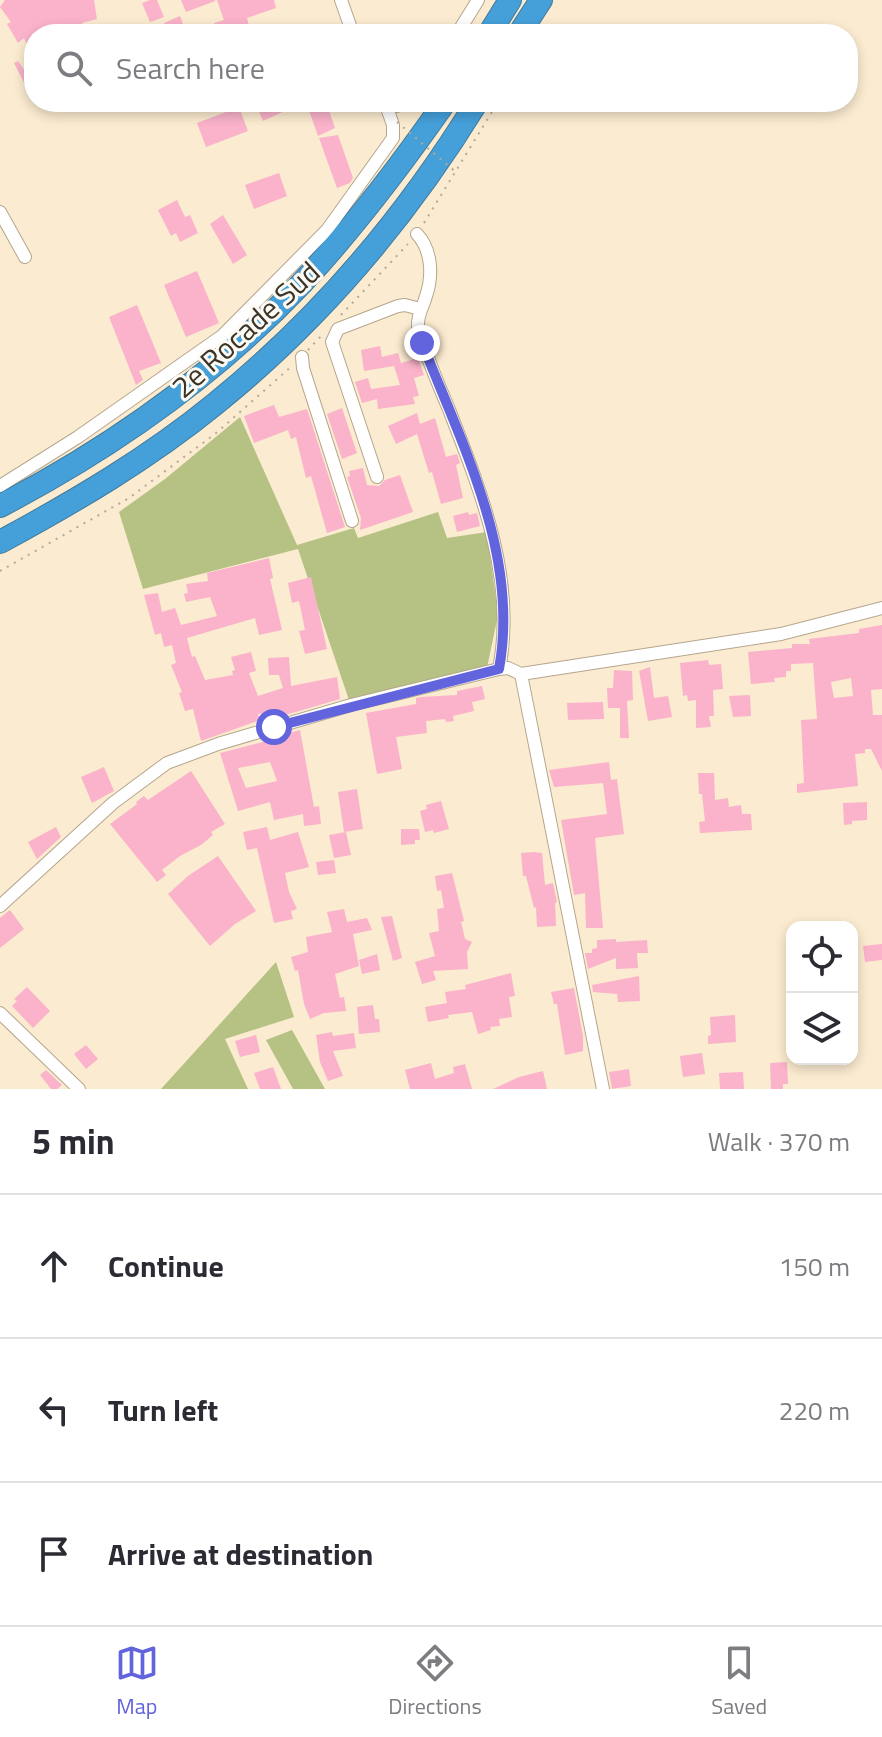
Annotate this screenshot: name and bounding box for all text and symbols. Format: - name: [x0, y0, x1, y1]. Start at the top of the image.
- search box: [24, 24, 858, 112]
- text: Search here: [116, 45, 265, 91]
- icon: search: [52, 46, 96, 90]
- street label: 2e Rocade Sud: [161, 250, 330, 409]
- route end: [404, 325, 440, 361]
- route start: [256, 709, 292, 745]
- map controls: [786, 921, 858, 1065]
- button: locate: [786, 921, 858, 993]
- button: layers: [786, 993, 858, 1065]
- text: 5 min: [32, 1115, 115, 1167]
- text: Walk · 370 m: [708, 1122, 850, 1161]
- text: Continue: [108, 1243, 224, 1289]
- icon: ahead: [32, 1244, 76, 1288]
- text: 150 m: [779, 1247, 850, 1286]
- text: Turn left: [108, 1387, 218, 1433]
- icon: left: [32, 1388, 76, 1432]
- text: 220 m: [779, 1391, 850, 1430]
- text: Arrive at destination: [108, 1531, 373, 1577]
- icon: arrive: [32, 1532, 76, 1576]
- tab: Map: [115, 1641, 159, 1723]
- tab: Directions: [388, 1641, 482, 1723]
- tab: Saved: [711, 1641, 767, 1723]

